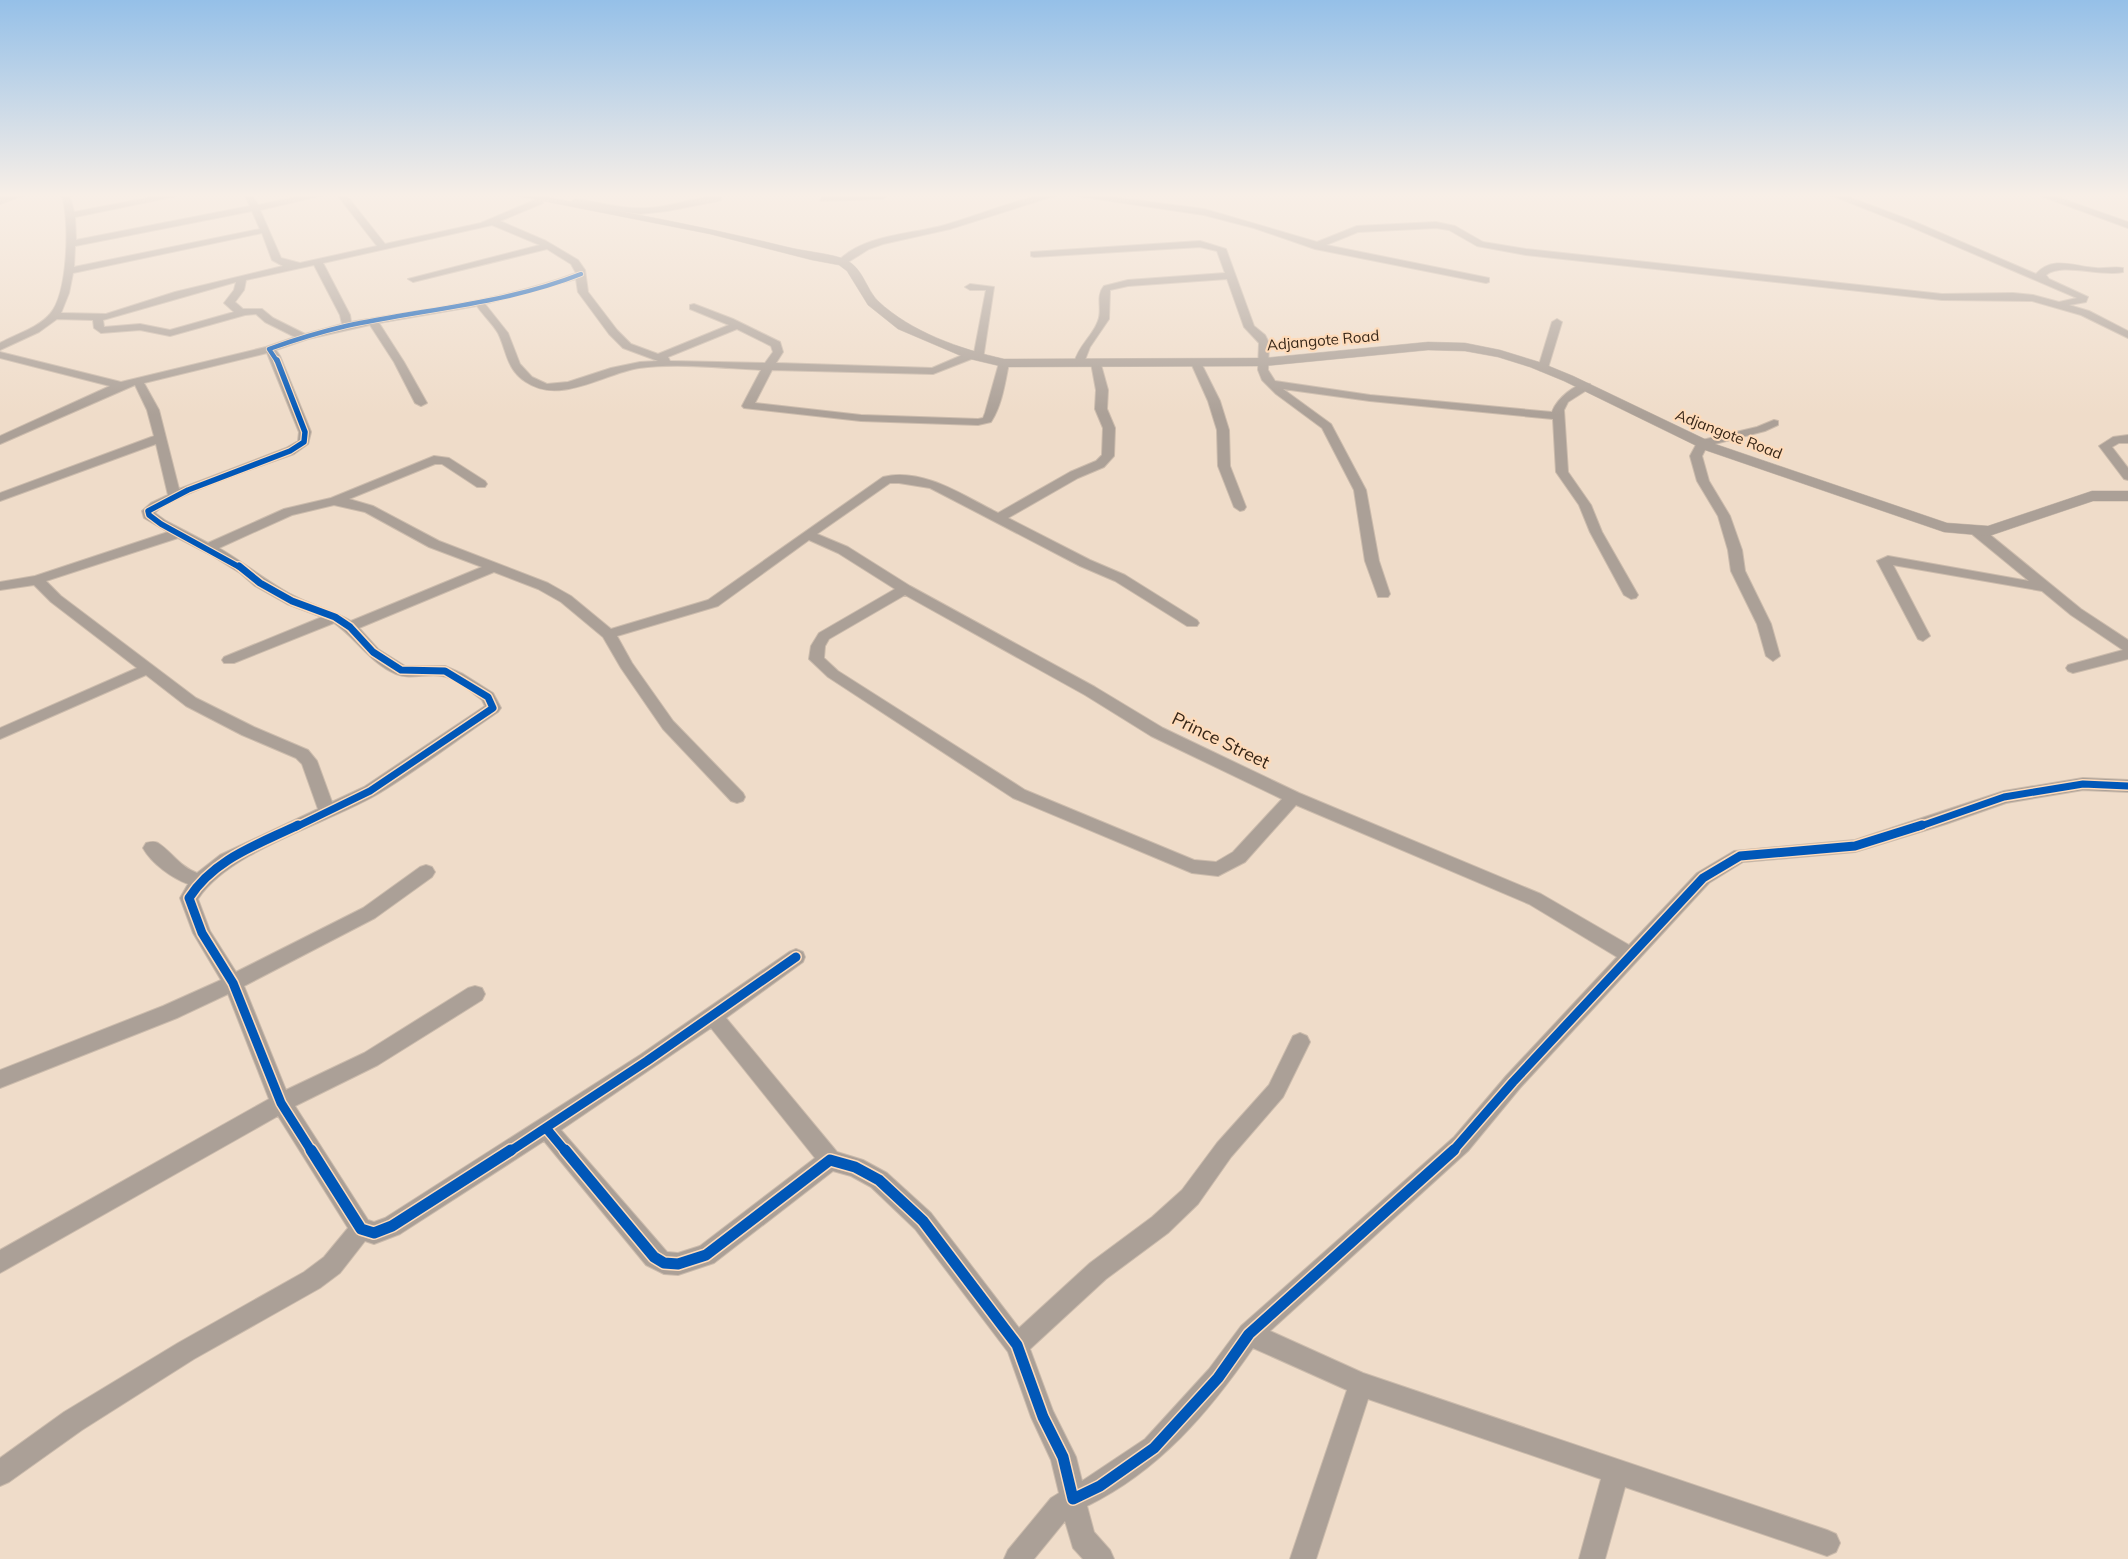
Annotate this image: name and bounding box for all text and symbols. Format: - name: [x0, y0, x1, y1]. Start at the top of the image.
- street label: Adjangote Road: [1266, 326, 1380, 354]
- street label: Adjangote Road: [1673, 405, 1785, 463]
- street label: Prince Street: [1168, 706, 1274, 774]

